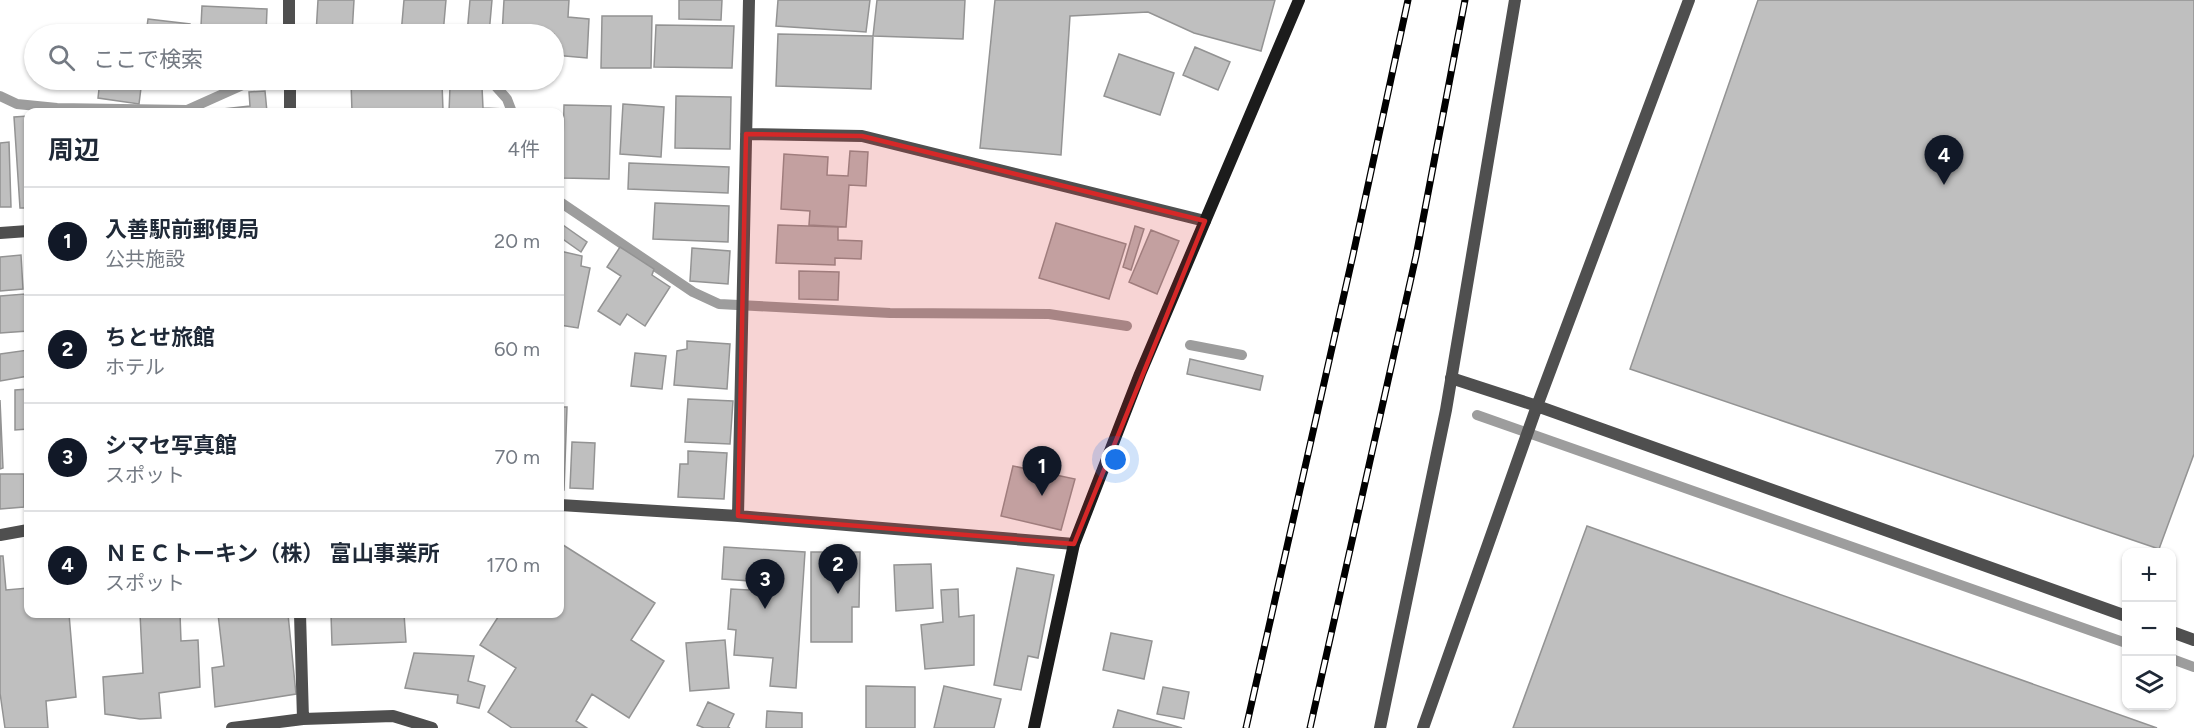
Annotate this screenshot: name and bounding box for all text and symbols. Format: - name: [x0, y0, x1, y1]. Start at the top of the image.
- search box: [24, 24, 564, 90]
- icon: search: [45, 41, 78, 74]
- text: ここで検索: [93, 46, 203, 73]
- text: 周辺: [48, 134, 100, 166]
- pin: 4: [1924, 136, 1964, 185]
- text: 4件: [508, 137, 540, 161]
- text: 入善駅前郵便局: [105, 216, 259, 243]
- text: 1: [63, 229, 72, 253]
- text: 20 m: [494, 229, 540, 253]
- text: 公共施設: [105, 247, 185, 271]
- text: ちとせ旅館: [105, 324, 215, 351]
- text: 2: [62, 337, 73, 361]
- text: 60 m: [494, 337, 540, 361]
- text: ホテル: [105, 355, 165, 379]
- text: シマセ写真館: [105, 432, 237, 459]
- text: 3: [62, 445, 73, 469]
- text: 70 m: [494, 445, 540, 469]
- your location: [1101, 445, 1130, 474]
- pin: 1: [1022, 446, 1062, 496]
- text: スポット: [105, 463, 185, 487]
- text: ＮＥＣトーキン（株） 富山事業所: [105, 540, 440, 567]
- pin: 2: [818, 544, 858, 594]
- map controls: [2122, 548, 2176, 710]
- button: +: [2122, 548, 2176, 602]
- text: 4: [61, 553, 74, 577]
- text: 170 m: [486, 553, 540, 577]
- pin: 3: [746, 560, 784, 609]
- text: スポット: [105, 571, 185, 595]
- button: −: [2122, 602, 2176, 656]
- button: layers: [2122, 656, 2176, 710]

